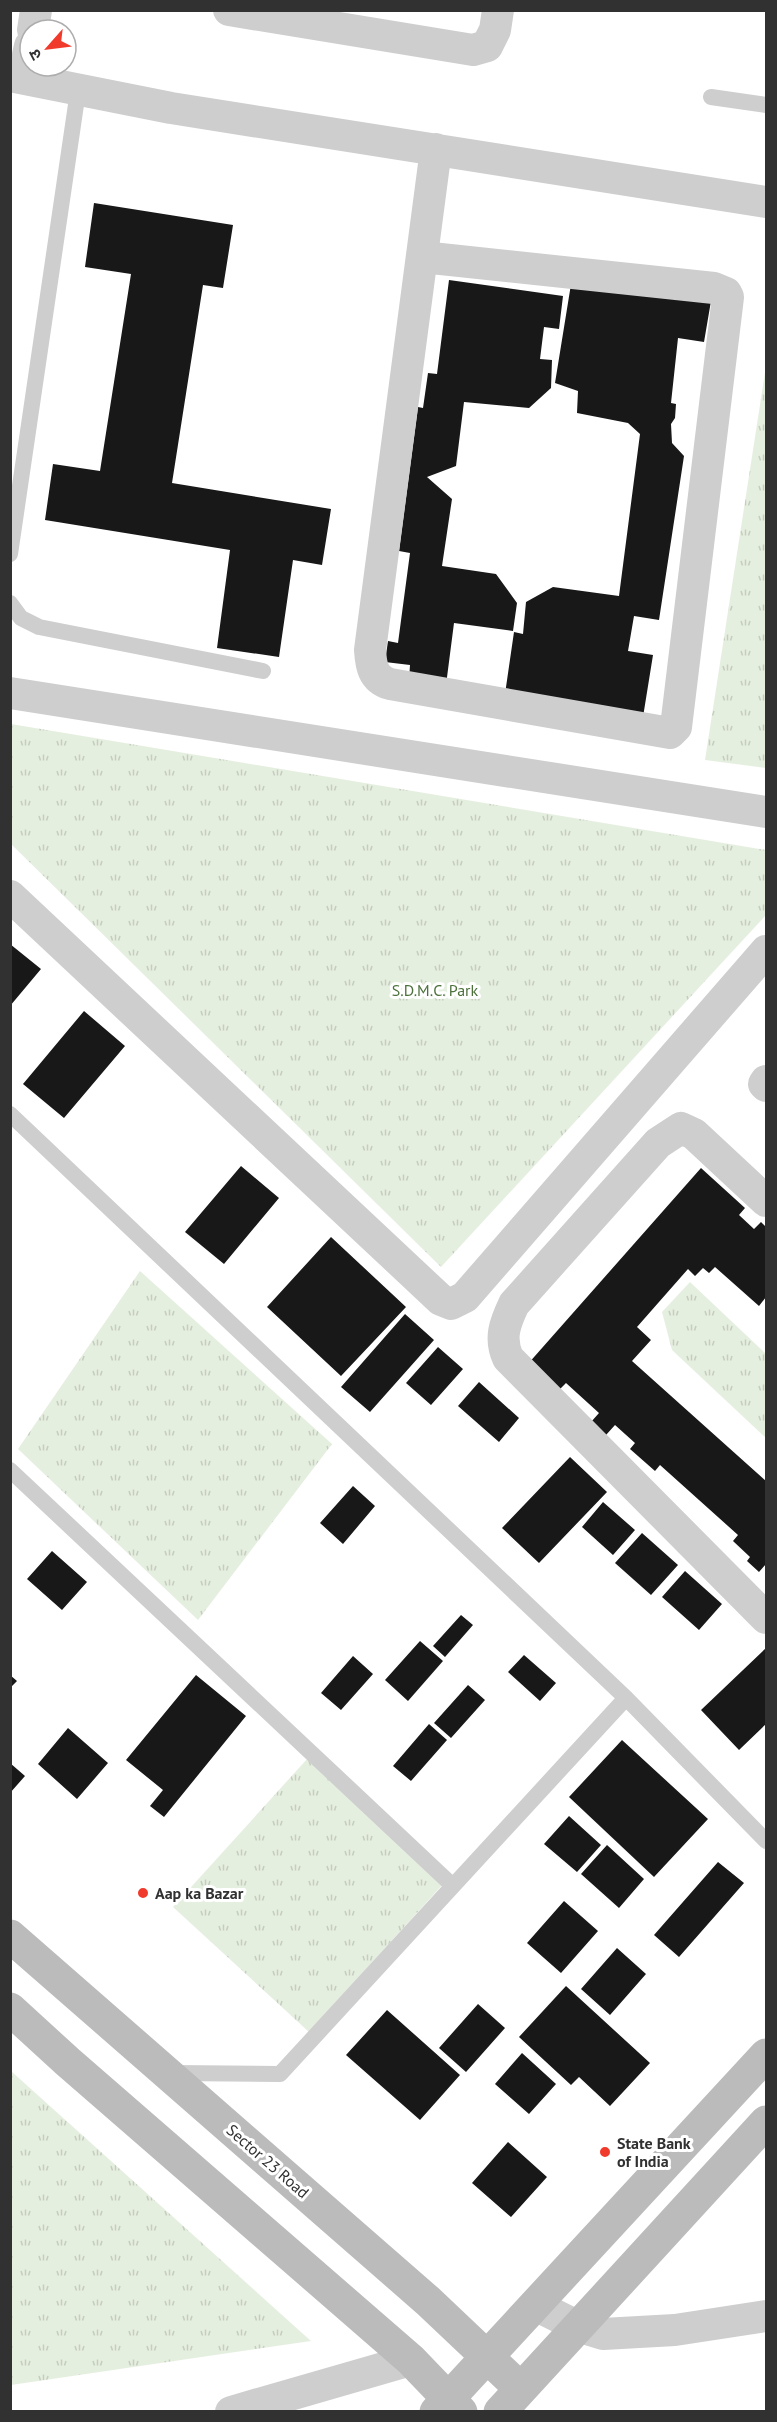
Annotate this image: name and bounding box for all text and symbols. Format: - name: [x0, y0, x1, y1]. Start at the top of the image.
- north arrow: [18, 18, 78, 78]
- text: उ: [23, 46, 46, 64]
- park label: S.D.M.C. Park: [392, 980, 479, 1000]
- place label: Aap ka Bazar: [155, 1883, 244, 1903]
- marker: Aap ka Bazar: [136, 1886, 150, 1900]
- street label: Sector 23 Road: [223, 2120, 313, 2202]
- place label: State Bank of India: [617, 2133, 691, 2171]
- marker: State Bank of India: [598, 2145, 612, 2159]

